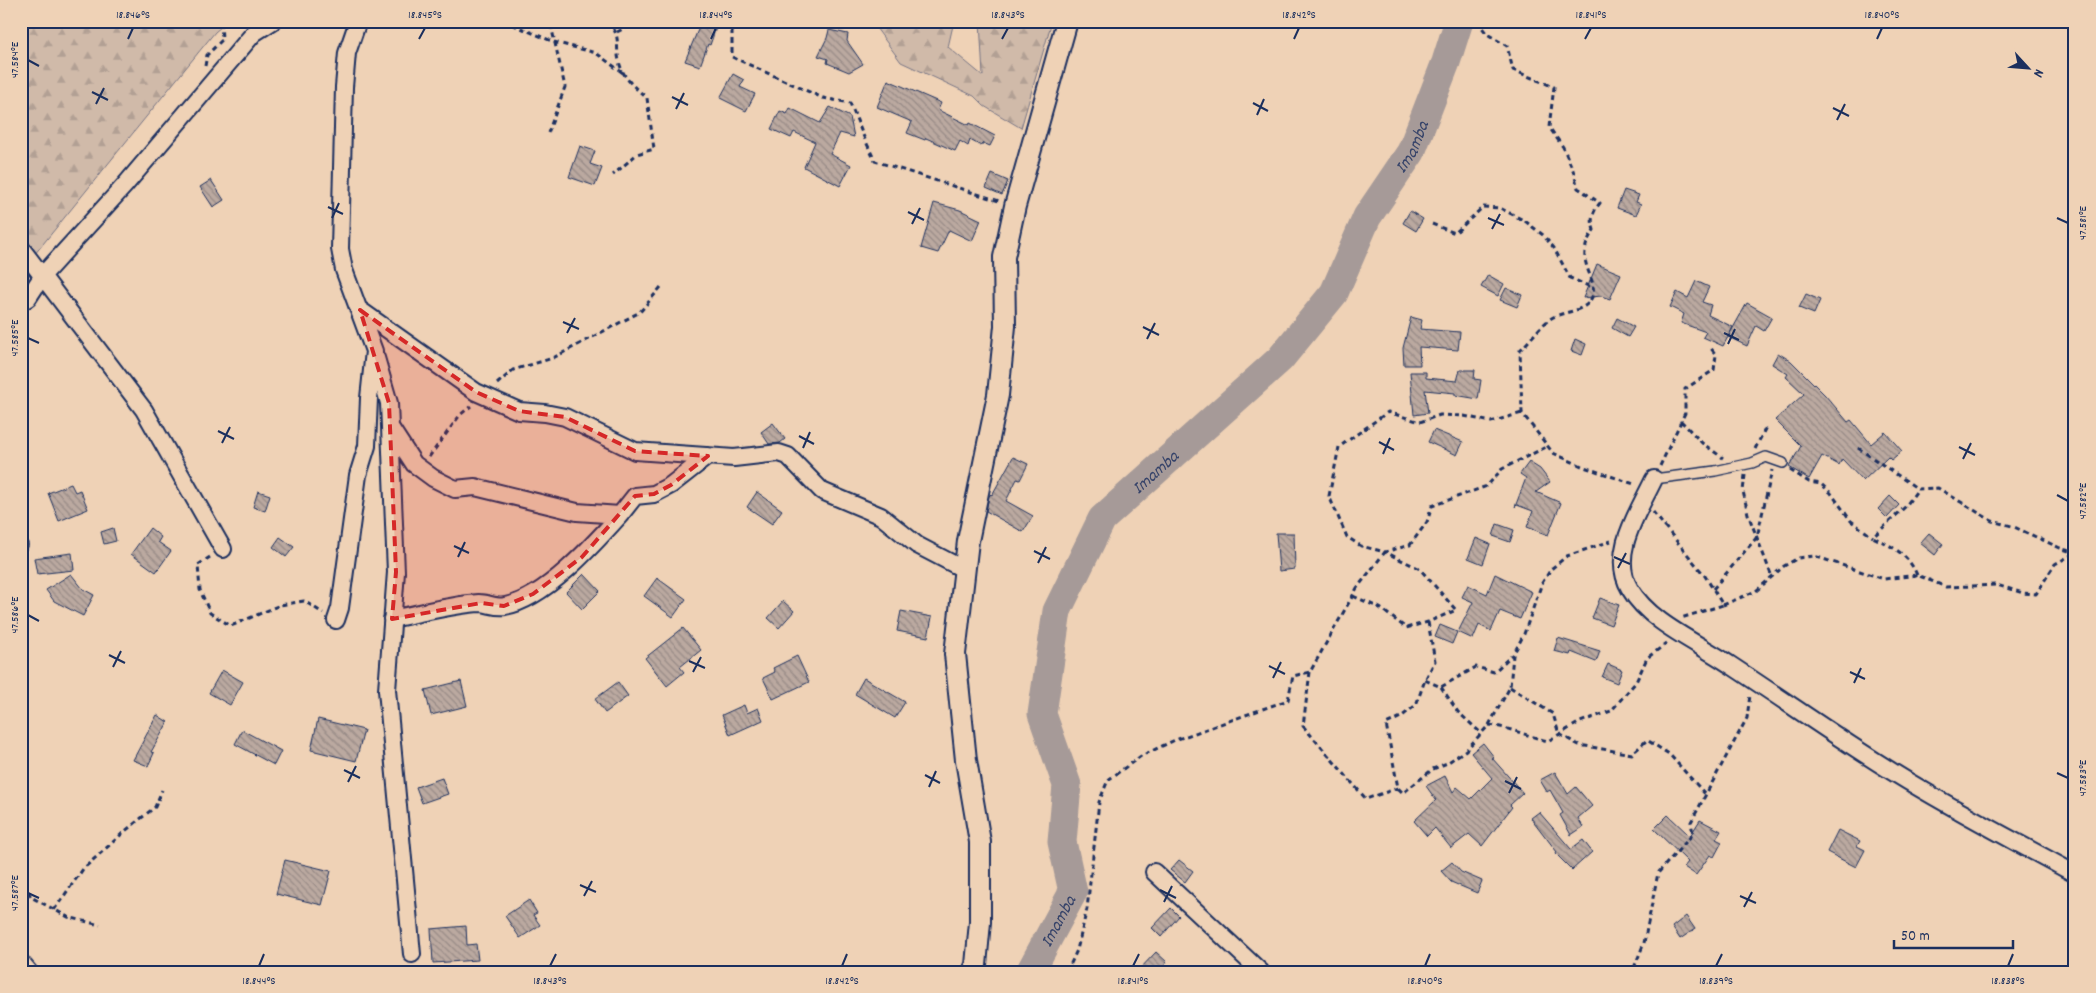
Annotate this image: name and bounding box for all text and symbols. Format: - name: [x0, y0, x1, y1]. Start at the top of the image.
- text: 18.846°S: [116, 7, 150, 24]
- text: 18.845°S: [408, 7, 442, 24]
- text: 18.844°S: [699, 7, 733, 24]
- text: 18.843°S: [991, 7, 1025, 24]
- text: 18.842°S: [1282, 7, 1316, 24]
- text: 18.841°S: [1576, 7, 1607, 24]
- text: 18.840°S: [1865, 7, 1899, 24]
- text: 47.584°E: [7, 41, 24, 78]
- north arrow: [2004, 42, 2054, 92]
- text: N: [2027, 65, 2048, 80]
- water label: Imamba: [1390, 117, 1437, 179]
- text: 47.581°E: [2075, 206, 2092, 240]
- text: 47.585°E: [7, 319, 24, 356]
- water label: Imamba: [1128, 445, 1186, 501]
- text: 47.582°E: [2075, 482, 2092, 519]
- text: 47.586°E: [7, 596, 24, 634]
- text: 47.583°E: [2075, 759, 2092, 796]
- text: 47.587°E: [7, 875, 24, 911]
- water label: Imamba: [1036, 891, 1084, 952]
- scale bar: [1894, 918, 2012, 950]
- text: 50 m: [1901, 926, 1930, 948]
- text: 18.844°S: [242, 973, 276, 990]
- text: 18.843°S: [533, 973, 567, 990]
- text: 18.842°S: [825, 973, 859, 990]
- text: 18.841°S: [1118, 973, 1149, 990]
- text: 18.840°S: [1408, 973, 1442, 990]
- text: 18.839°S: [1699, 973, 1733, 990]
- text: 18.838°S: [1991, 973, 2025, 990]

